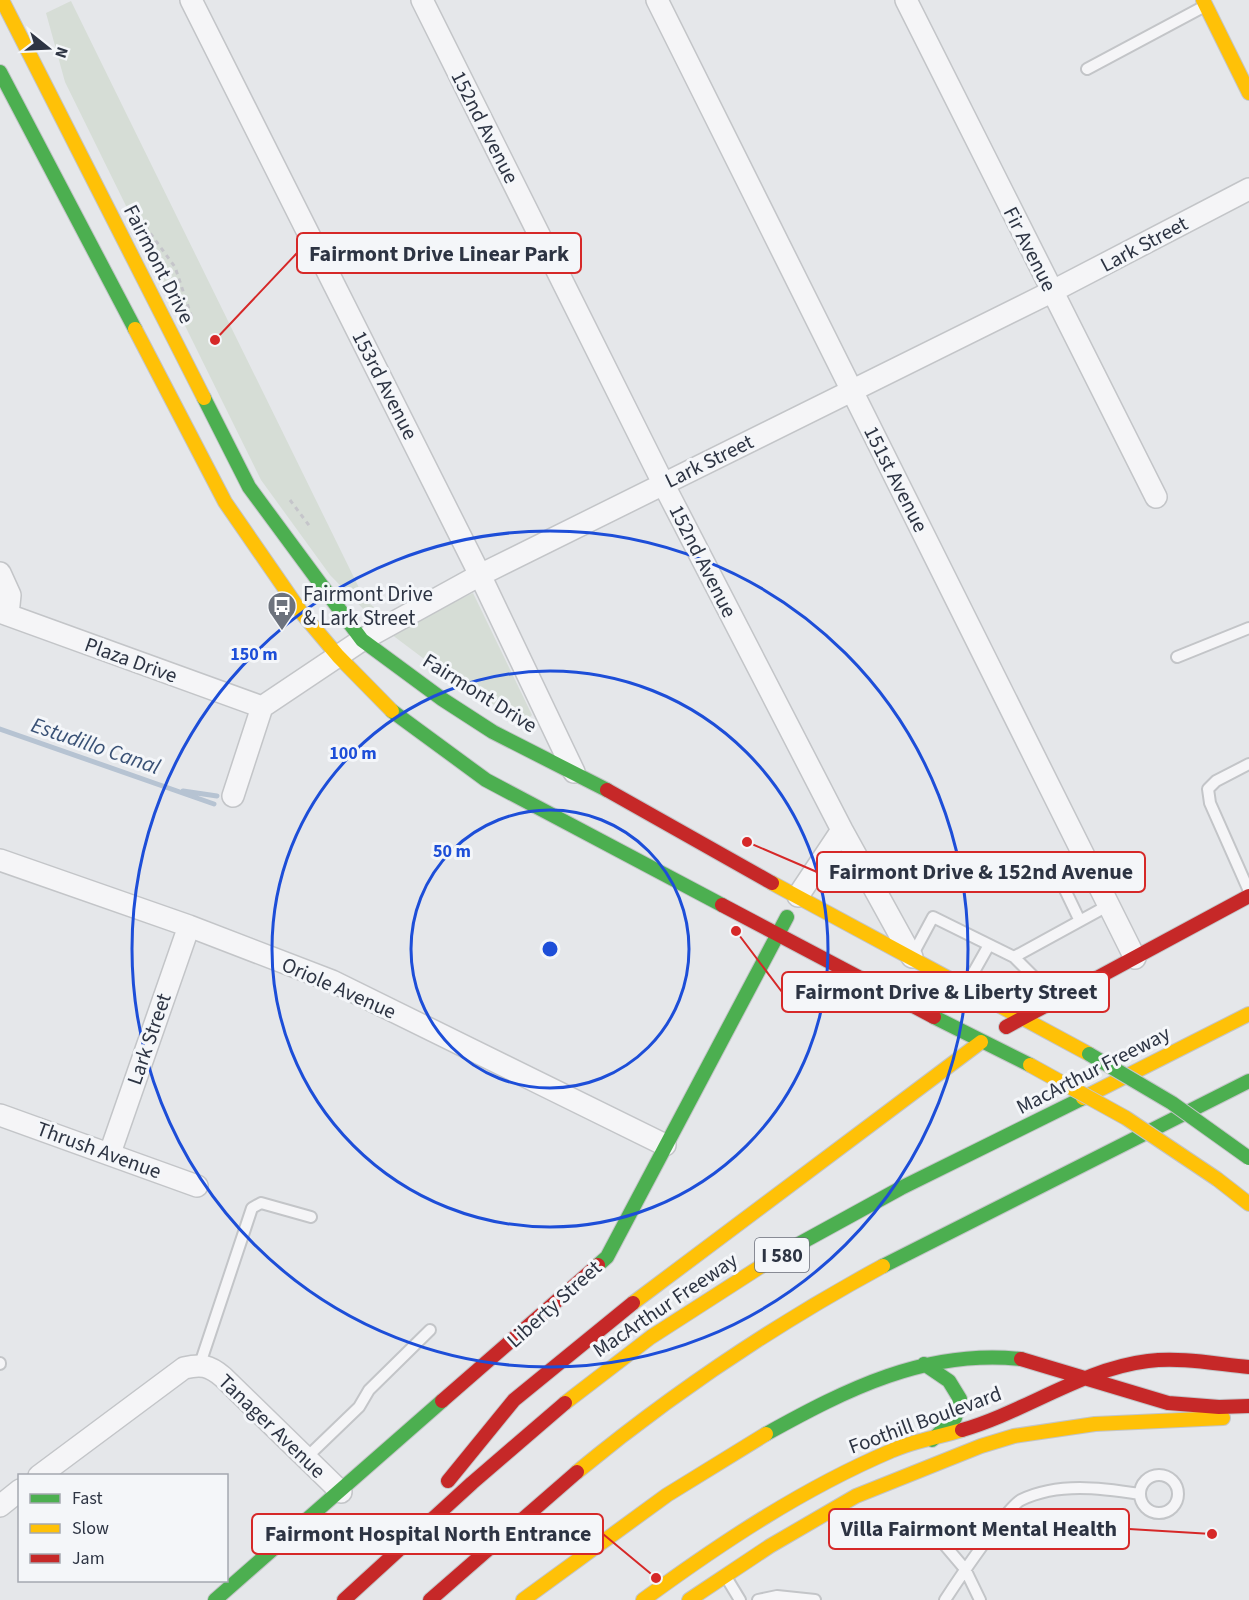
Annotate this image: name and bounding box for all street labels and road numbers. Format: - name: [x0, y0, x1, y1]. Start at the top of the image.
- street label: 152nd Avenue: [444, 65, 526, 189]
- street label: Fairmont Drive: [116, 199, 202, 329]
- street label: Fir Avenue: [996, 201, 1064, 297]
- street label: Lark Street: [1095, 208, 1193, 280]
- street label: 153rd Avenue: [345, 325, 425, 445]
- street label: 151st Avenue: [856, 421, 936, 537]
- street label: Lark Street: [660, 427, 758, 495]
- street label: 152nd Avenue: [662, 499, 744, 623]
- street label: Plaza Drive: [80, 629, 182, 691]
- street label: Fairmont Drive: [417, 646, 543, 740]
- street label: Oriole Avenue: [277, 949, 401, 1027]
- street label: Lark Street: [119, 989, 179, 1089]
- street label: MacArthur Freeway: [1011, 1018, 1175, 1122]
- street label: Thrush Avenue: [33, 1114, 165, 1186]
- road number: I 580: [755, 1238, 809, 1272]
- street label: MacArthur Freeway: [587, 1245, 744, 1365]
- street label: Liberty Street: [500, 1253, 608, 1355]
- street label: Tanager Avenue: [211, 1367, 333, 1485]
- street label: Foothill Boulevard: [844, 1378, 1006, 1462]

